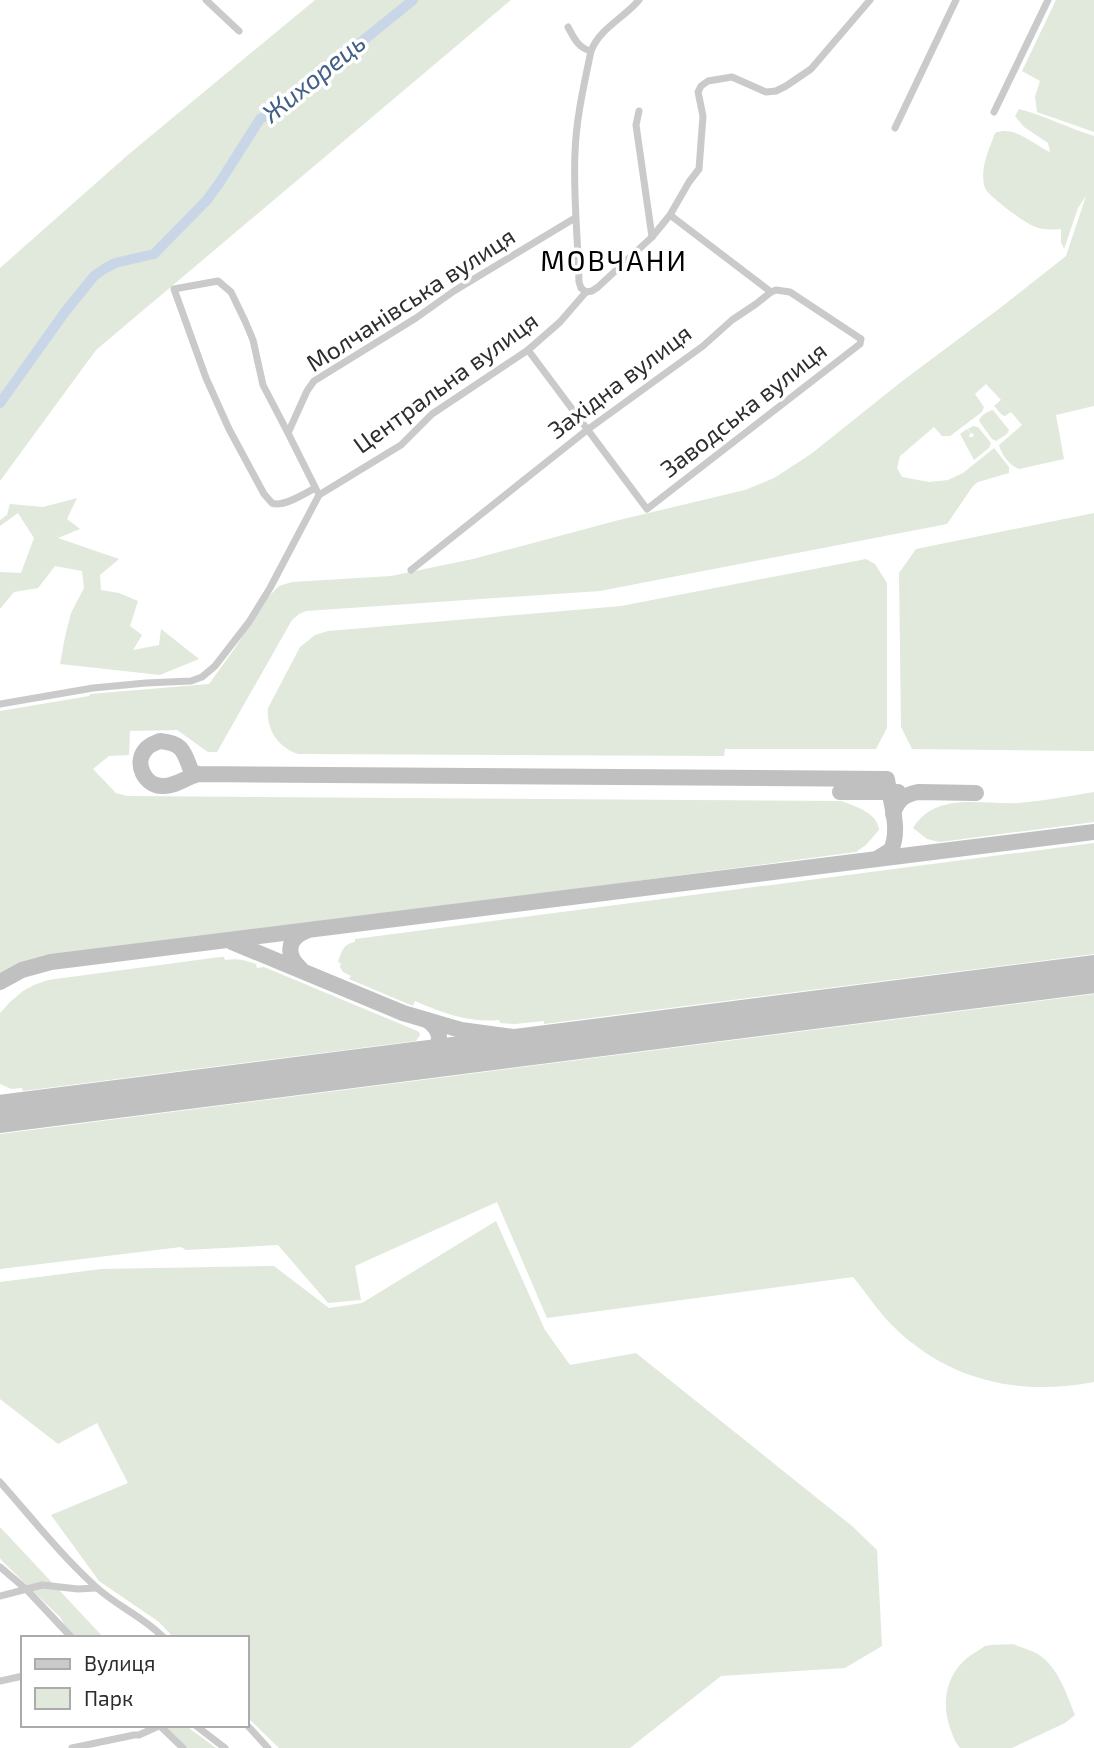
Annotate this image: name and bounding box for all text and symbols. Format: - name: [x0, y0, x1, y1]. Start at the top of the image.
- water label: Жихорець: [254, 26, 371, 129]
- street label: Молчанівська вулиця: [300, 220, 521, 378]
- district label: МОВЧАНИ: [540, 243, 688, 277]
- street label: Центральна вулиця: [347, 305, 544, 459]
- street label: Західна вулиця: [542, 318, 697, 445]
- street label: Заводська вулиця: [654, 335, 832, 483]
- legend: [21, 1636, 248, 1727]
- text: Вулиця: [84, 1650, 155, 1676]
- text: Парк: [84, 1685, 133, 1710]

